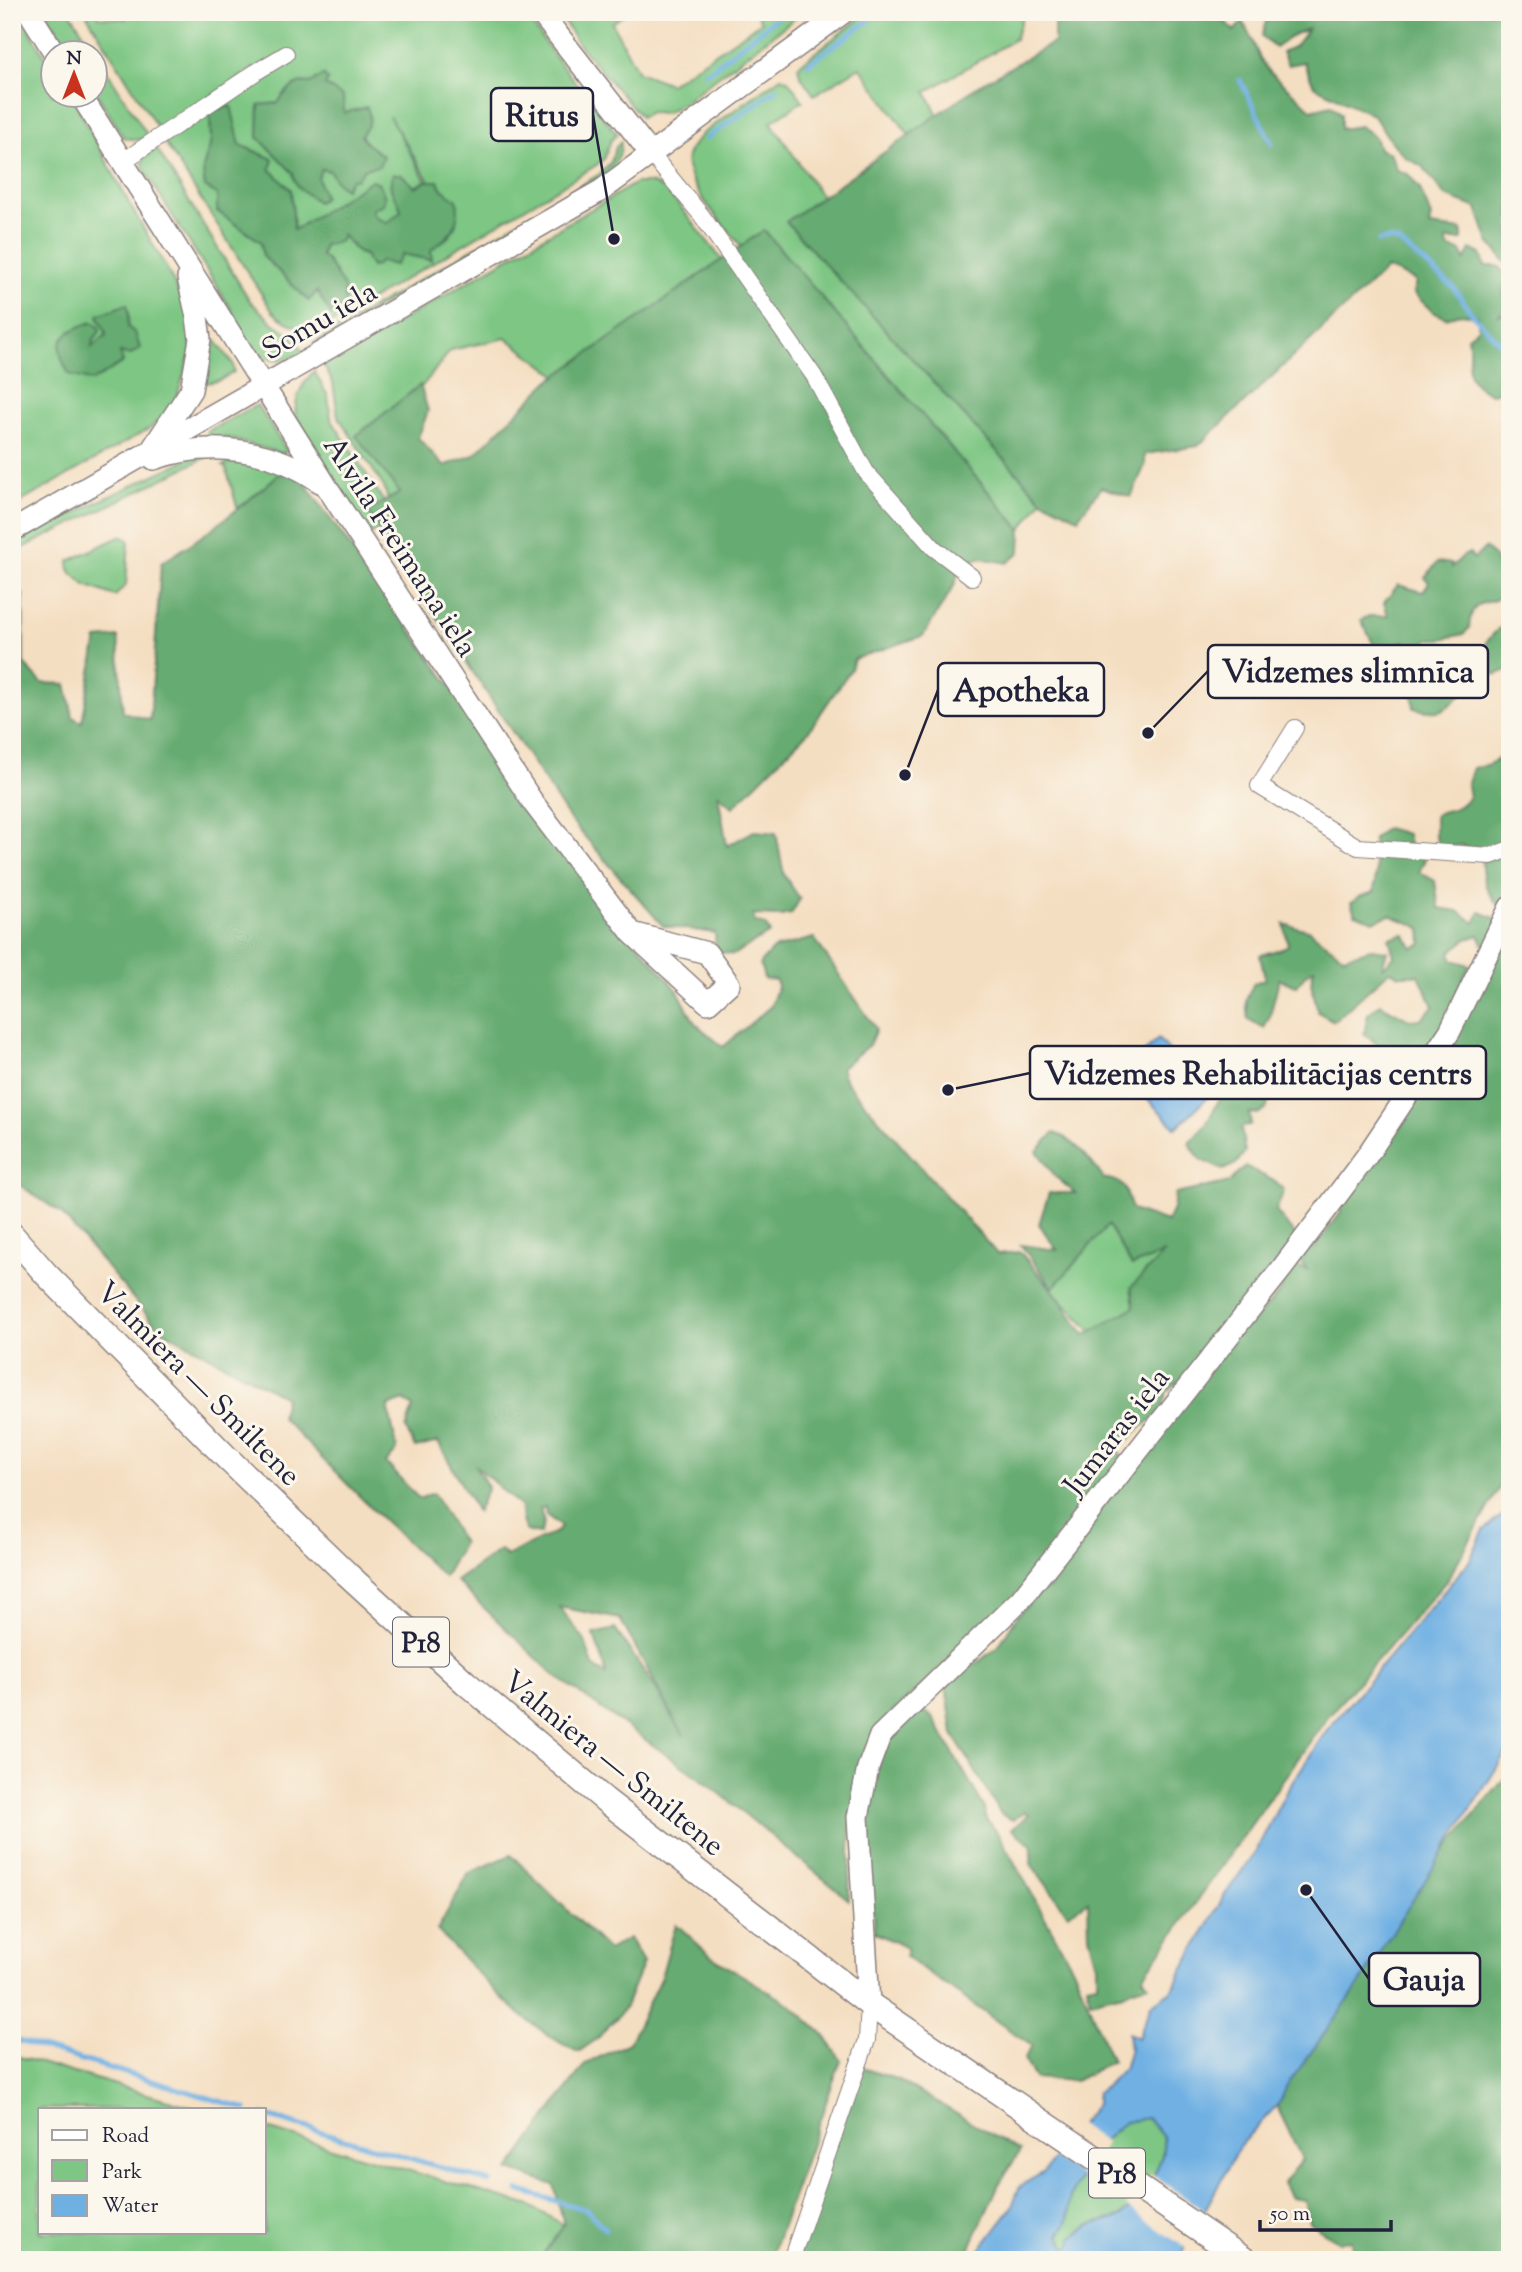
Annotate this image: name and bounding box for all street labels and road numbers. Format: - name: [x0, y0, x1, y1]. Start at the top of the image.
- street label: Somu iela: [255, 272, 386, 373]
- street label: Alvila Freimaņa iela: [311, 428, 487, 667]
- street label: Valmiera — Smiltene: [85, 1272, 310, 1497]
- street label: Jumaras iela: [1053, 1359, 1182, 1507]
- road number: P18: [393, 1618, 449, 1666]
- street label: Valmiera — Smiltene: [492, 1662, 733, 1868]
- road number: P18: [1089, 2148, 1145, 2198]

